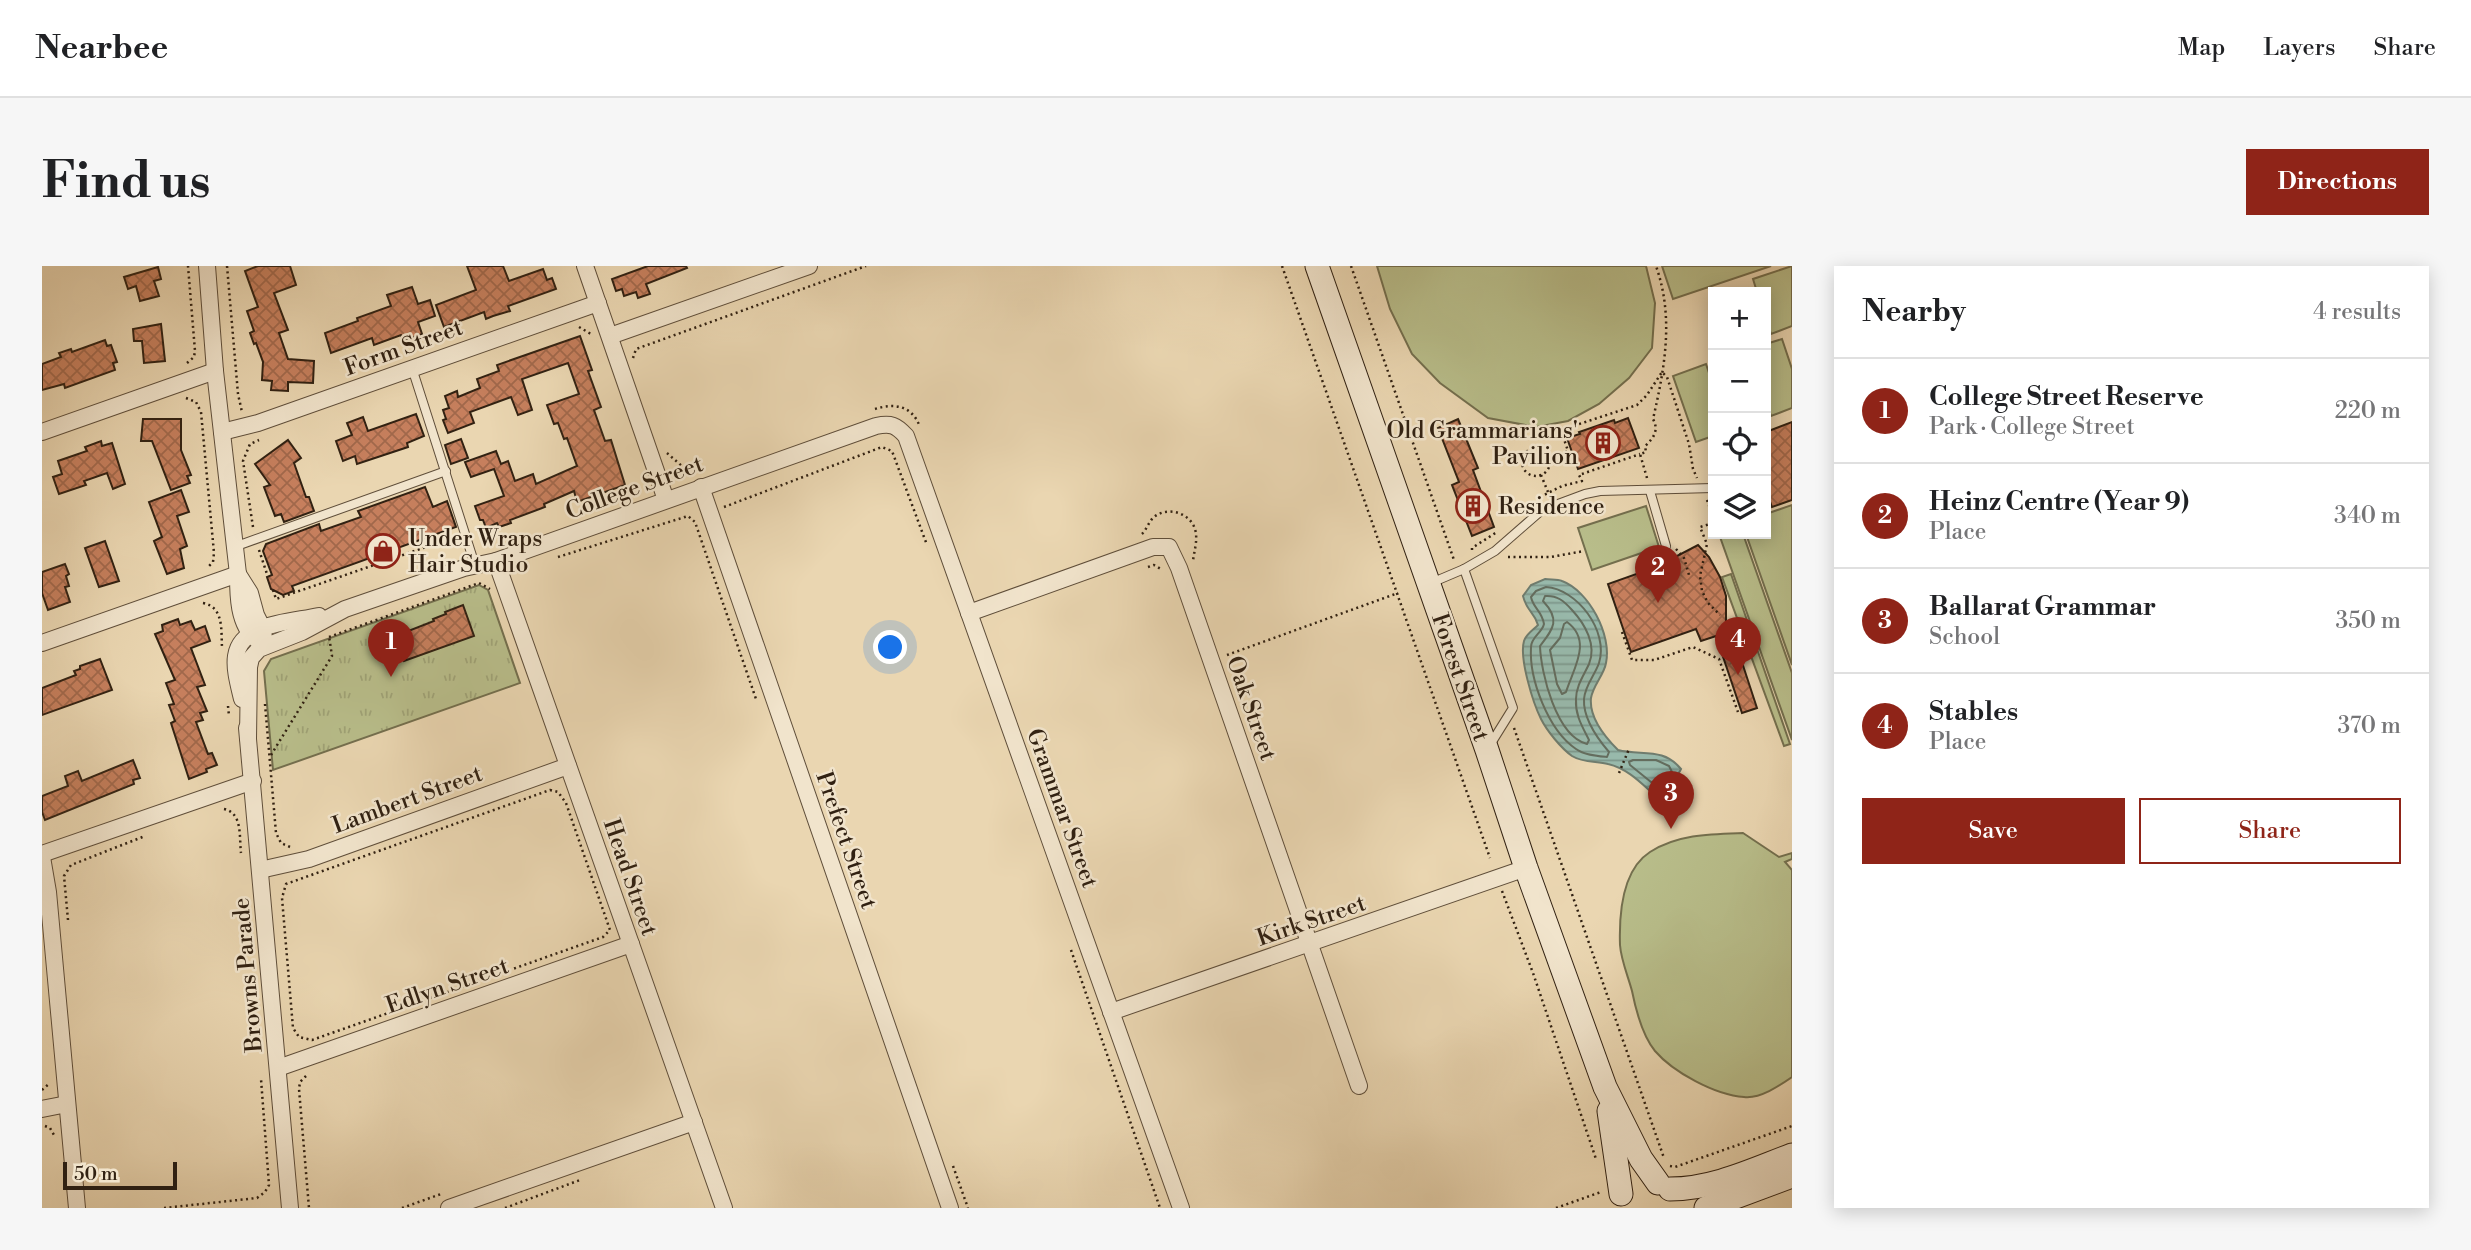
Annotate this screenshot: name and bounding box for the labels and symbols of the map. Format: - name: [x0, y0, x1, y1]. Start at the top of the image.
- street label: Form Street: [340, 314, 466, 382]
- place label: Old Grammarians' Pavilion: [1386, 417, 1578, 471]
- building icon: Old Grammarians' Pavilion: [1584, 424, 1622, 462]
- street label: College Street: [562, 450, 707, 526]
- building icon: Residence: [1454, 487, 1492, 525]
- place label: Residence: [1498, 493, 1605, 521]
- place label: Under Wraps Hair Studio: [408, 525, 542, 579]
- shop icon: Under Wraps Hair Studio: [364, 532, 402, 570]
- pin: 2: [1635, 545, 1681, 603]
- street label: Forest Street: [1425, 610, 1495, 745]
- pin: 4: [1715, 617, 1761, 675]
- pin: 1: [368, 619, 414, 677]
- your location: [873, 630, 907, 664]
- street label: Oak Street: [1220, 652, 1282, 764]
- street label: Grammar Street: [1020, 725, 1104, 892]
- street label: Lambert Street: [328, 760, 486, 840]
- street label: Prefect Street: [809, 768, 883, 913]
- pin: 3: [1648, 771, 1694, 829]
- street label: Head Street: [597, 815, 663, 940]
- street label: Kirk Street: [1253, 889, 1369, 953]
- street label: Browns Parade: [227, 896, 269, 1054]
- street label: Edlyn Street: [382, 952, 512, 1020]
- scale bar: [63, 1159, 177, 1191]

